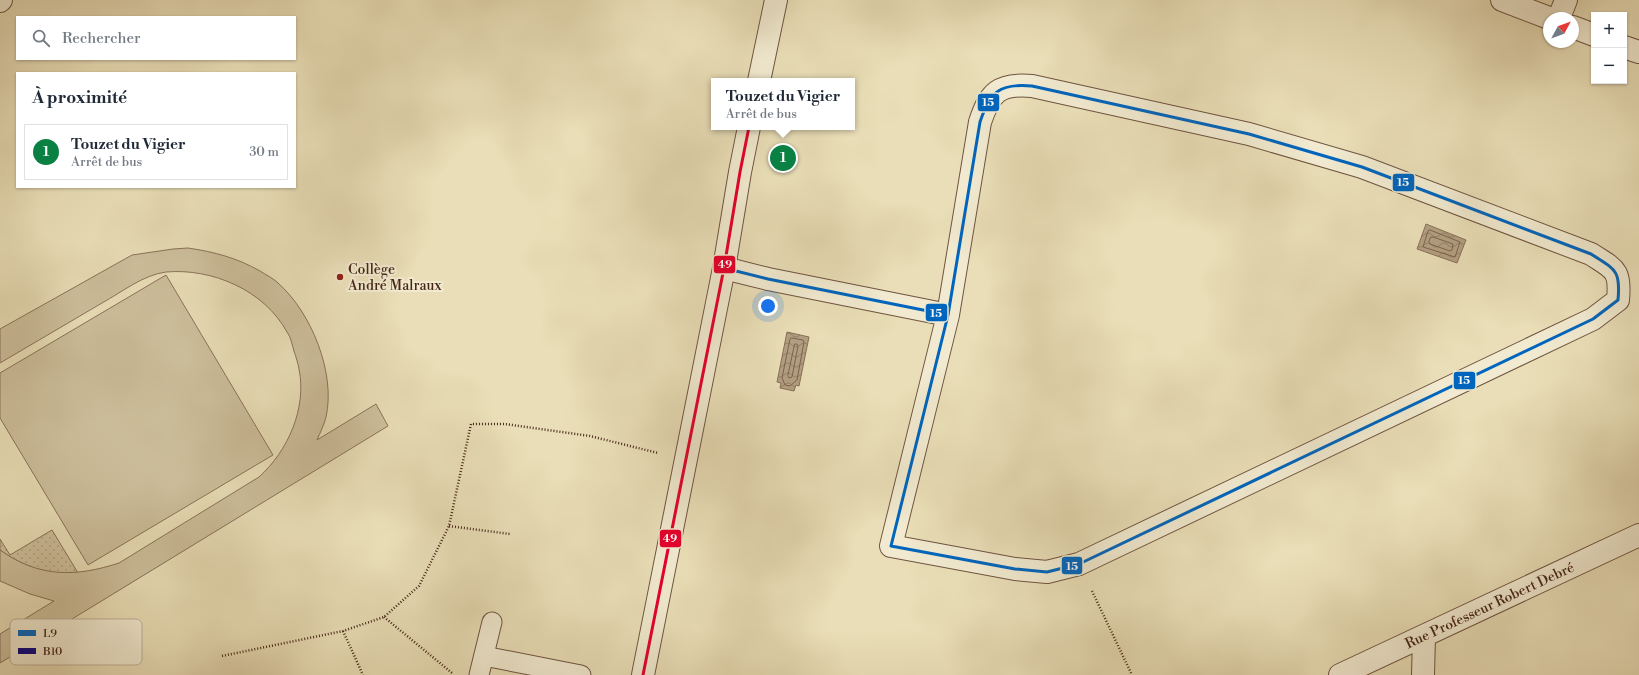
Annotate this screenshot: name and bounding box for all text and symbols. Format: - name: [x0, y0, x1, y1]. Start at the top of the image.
- north arrow: [1543, 12, 1579, 48]
- map controls: [1591, 12, 1627, 84]
- button: +: [1591, 12, 1627, 48]
- search box: [16, 16, 296, 60]
- icon: search: [30, 27, 52, 49]
- text: Rechercher: [62, 29, 141, 48]
- button: −: [1591, 48, 1627, 84]
- popup: [711, 78, 855, 130]
- text: À proximité: [32, 87, 127, 109]
- text: Touzet du Vigier: [726, 87, 840, 106]
- line badge: 15: [977, 93, 1000, 112]
- text: 15: [982, 96, 994, 110]
- text: Arrêt de bus: [726, 106, 797, 122]
- text: Touzet du Vigier: [71, 135, 186, 154]
- pin: 1: [770, 143, 796, 173]
- text: 1: [43, 144, 49, 160]
- text: 30 m: [249, 144, 279, 160]
- text: Arrêt de bus: [71, 154, 142, 170]
- line badge: 15: [1392, 173, 1415, 192]
- text: 15: [1397, 176, 1409, 190]
- line badge: 49: [713, 255, 736, 274]
- text: 49: [718, 258, 732, 272]
- place label: Collège André Malraux: [347, 261, 442, 295]
- marker: Collège André Malraux: [335, 272, 345, 282]
- your location: [758, 296, 778, 316]
- line badge: 15: [925, 303, 948, 322]
- text: 15: [930, 307, 942, 321]
- line badge: 15: [1453, 371, 1476, 390]
- text: 15: [1458, 374, 1470, 388]
- line badge: 49: [659, 529, 682, 548]
- text: 49: [663, 532, 677, 546]
- line badge: 15: [1061, 556, 1083, 575]
- street label: Rue Professeur Robert Debré: [1402, 559, 1577, 653]
- text: 15: [1066, 560, 1078, 574]
- legend: [10, 619, 142, 665]
- text: L9: [43, 627, 57, 641]
- text: B10: [42, 645, 62, 659]

